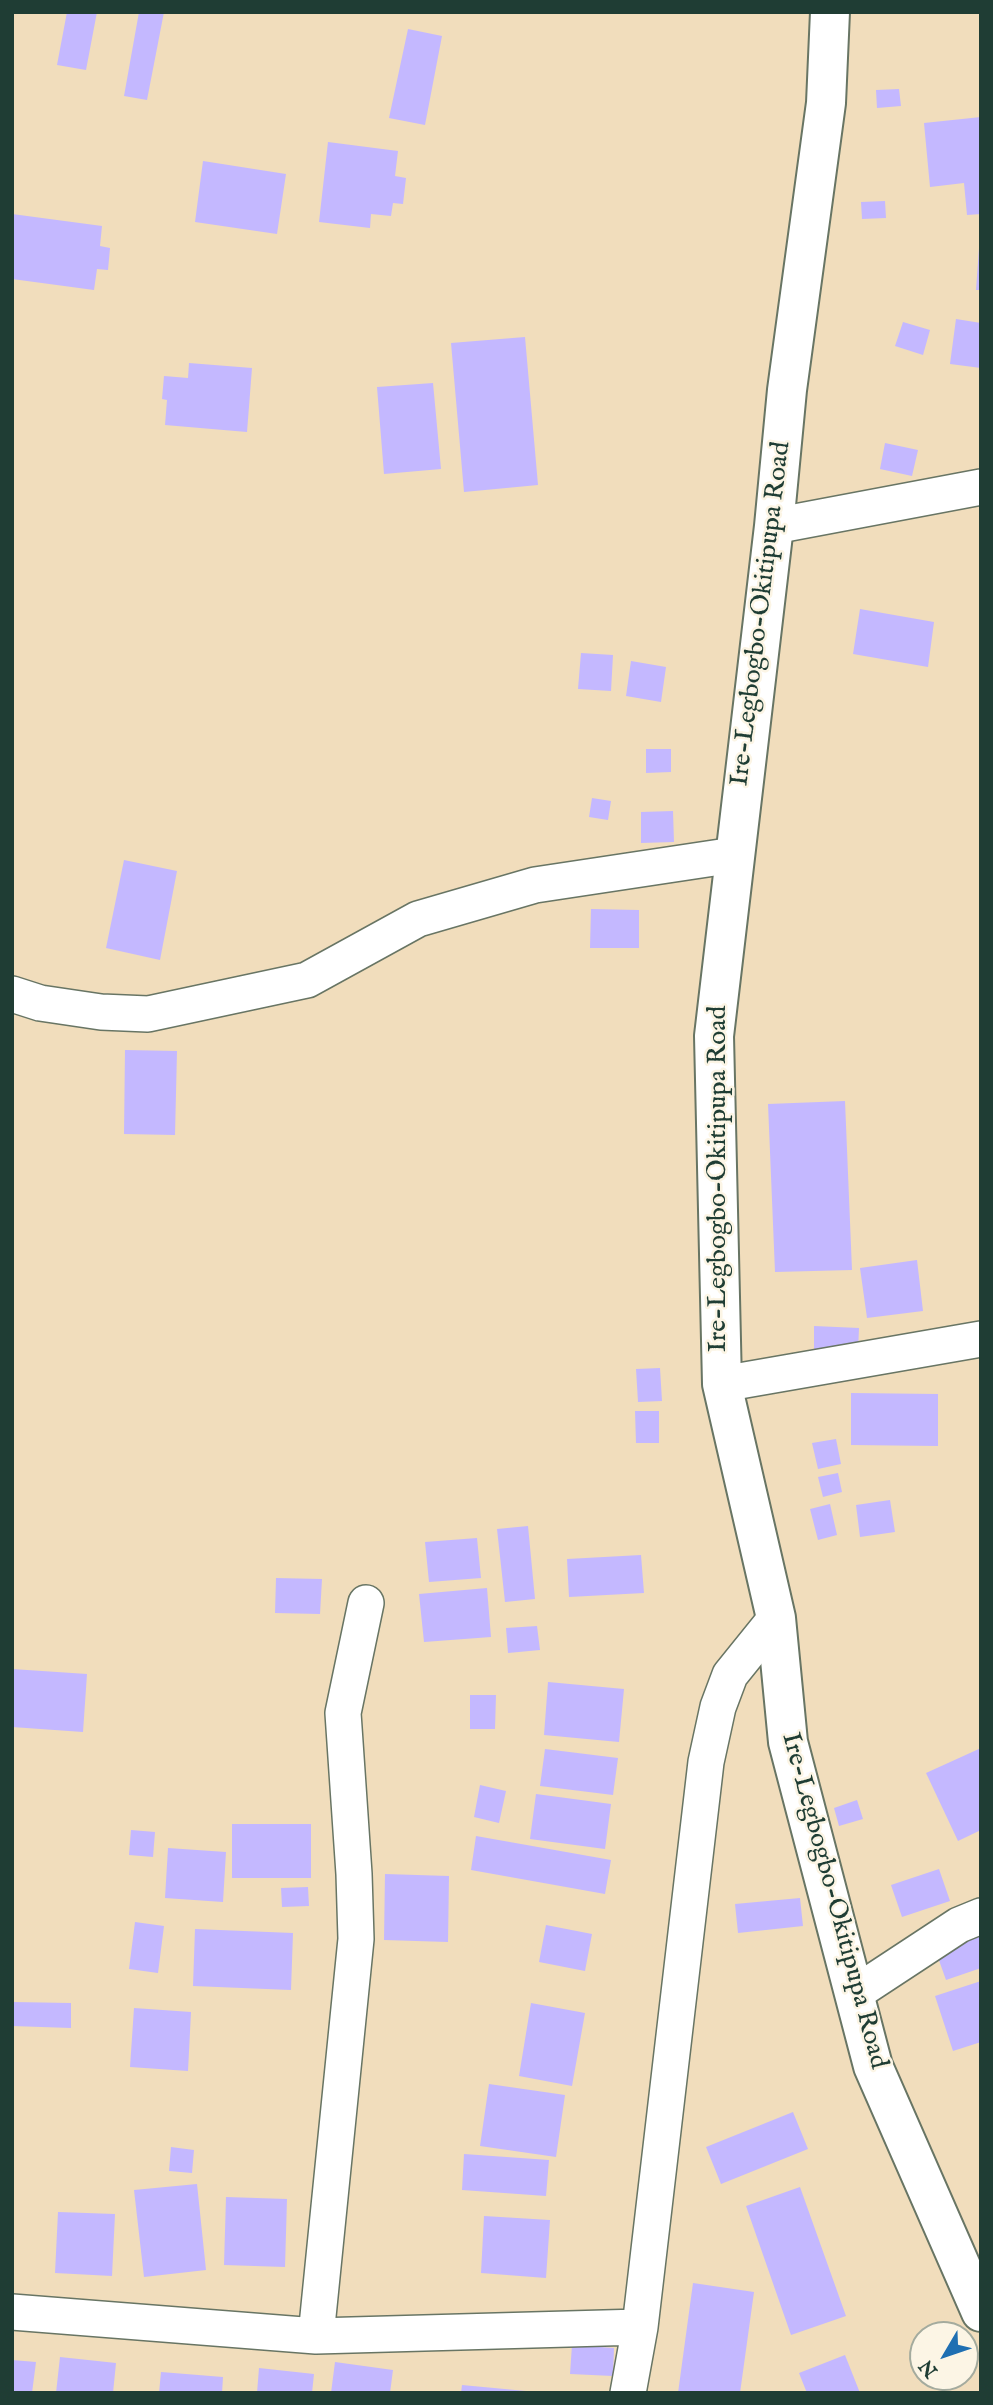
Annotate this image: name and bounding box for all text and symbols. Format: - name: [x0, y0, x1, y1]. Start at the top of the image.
- street label: Ire-Legbogbo-Okitipupa Road: [725, 440, 799, 788]
- street label: Ire-Legbogbo-Okitipupa Road: [704, 1006, 736, 1352]
- street label: Ire-Legbogbo-Okitipupa Road: [773, 1729, 893, 2073]
- north arrow: [909, 2321, 979, 2391]
- text: N: [915, 2354, 944, 2382]

